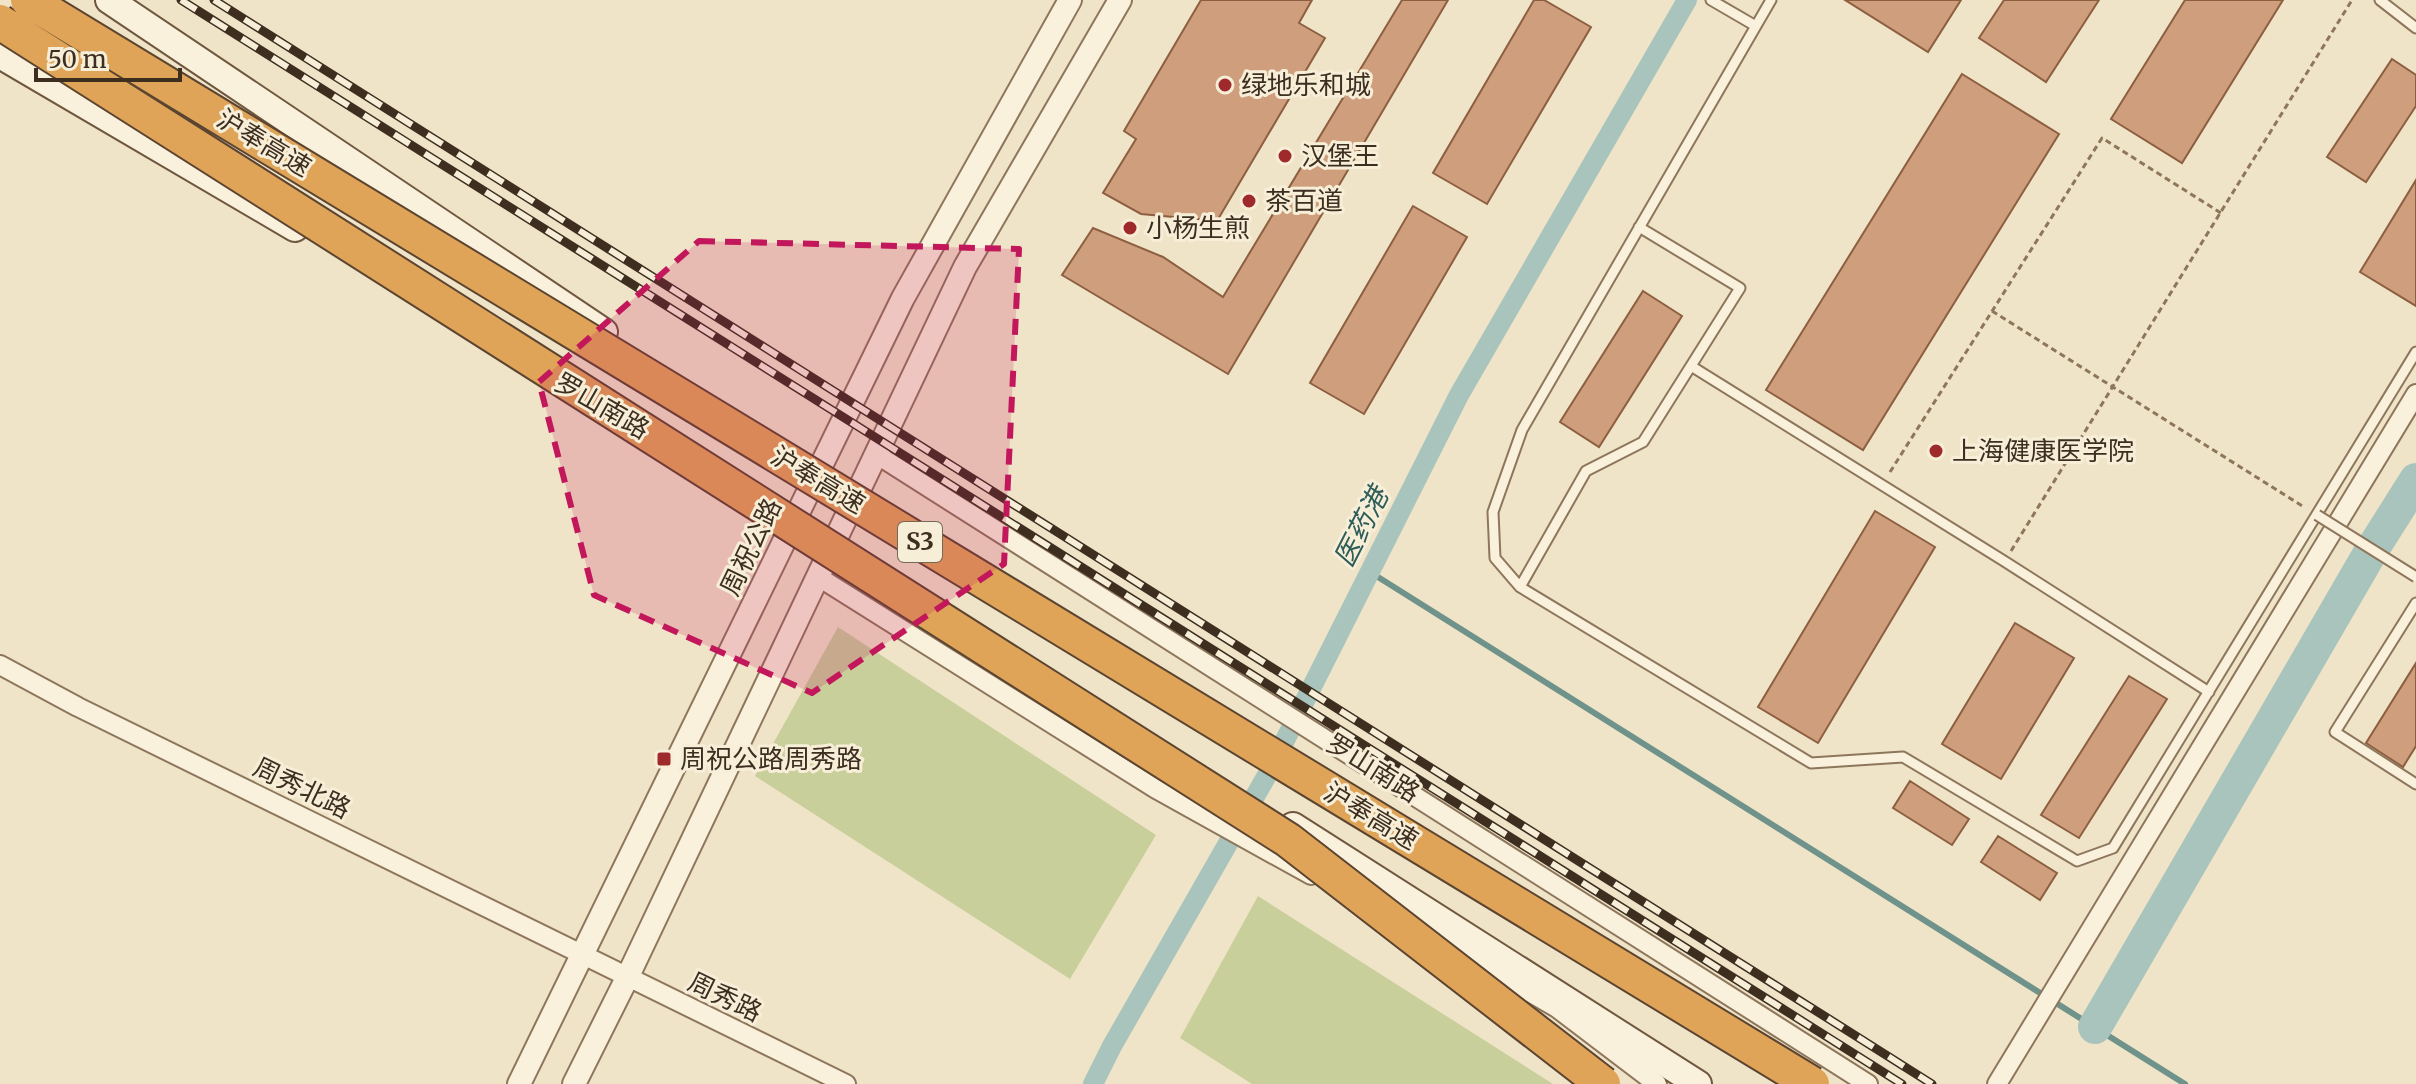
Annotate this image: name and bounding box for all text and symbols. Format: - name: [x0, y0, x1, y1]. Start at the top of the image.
- scale bar: [36, 32, 180, 82]
- text: 50 m: [48, 44, 107, 75]
- place label: 绿地乐和城: [1241, 68, 1371, 101]
- marker: 绿地乐和城: [1216, 76, 1234, 94]
- street label: 沪奉高速: [211, 102, 317, 184]
- place label: 汉堡王: [1301, 139, 1379, 172]
- marker: 汉堡王: [1276, 147, 1294, 165]
- place label: 茶百道: [1265, 184, 1343, 217]
- marker: 茶百道: [1240, 192, 1258, 210]
- place label: 小杨生煎: [1146, 211, 1250, 244]
- marker: 小杨生煎: [1121, 219, 1139, 237]
- street label: 罗山南路: [549, 365, 656, 446]
- place label: 上海健康医学院: [1952, 434, 2134, 467]
- street label: 沪奉高速: [765, 439, 871, 521]
- marker: 上海健康医学院: [1927, 442, 1945, 460]
- water label: 医药港: [1326, 478, 1398, 573]
- street label: 周祝公路: [713, 493, 788, 601]
- road number: S3: [898, 522, 942, 562]
- street label: 罗山南路: [1320, 726, 1426, 809]
- place label: 周祝公路周秀路: [680, 742, 862, 775]
- street label: 周秀北路: [248, 750, 356, 825]
- marker: 周祝公路周秀路: [655, 750, 673, 768]
- street label: 沪奉高速: [1318, 775, 1424, 857]
- street label: 周秀路: [683, 965, 768, 1028]

